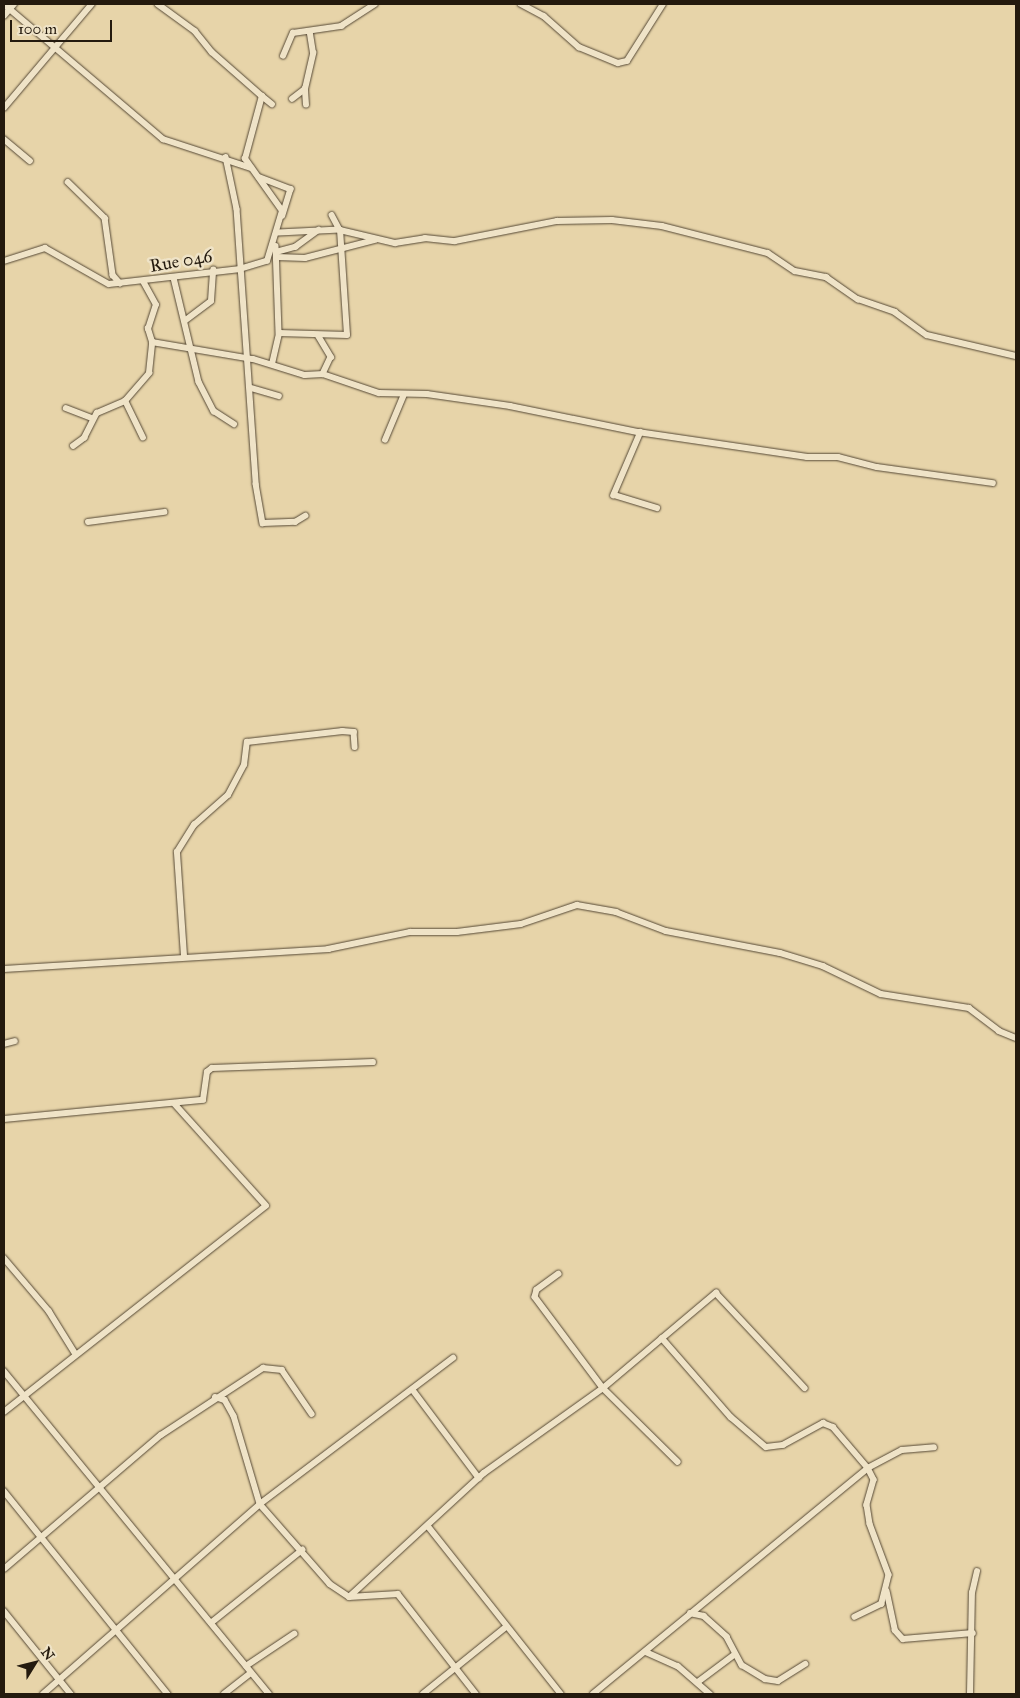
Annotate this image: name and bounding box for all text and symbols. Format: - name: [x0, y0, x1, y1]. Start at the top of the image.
- scale bar: [12, 10, 115, 42]
- text: 100 m: [18, 20, 57, 38]
- street label: Rue 046: [148, 245, 214, 277]
- north arrow: [10, 1638, 60, 1688]
- text: N: [37, 1644, 58, 1664]

